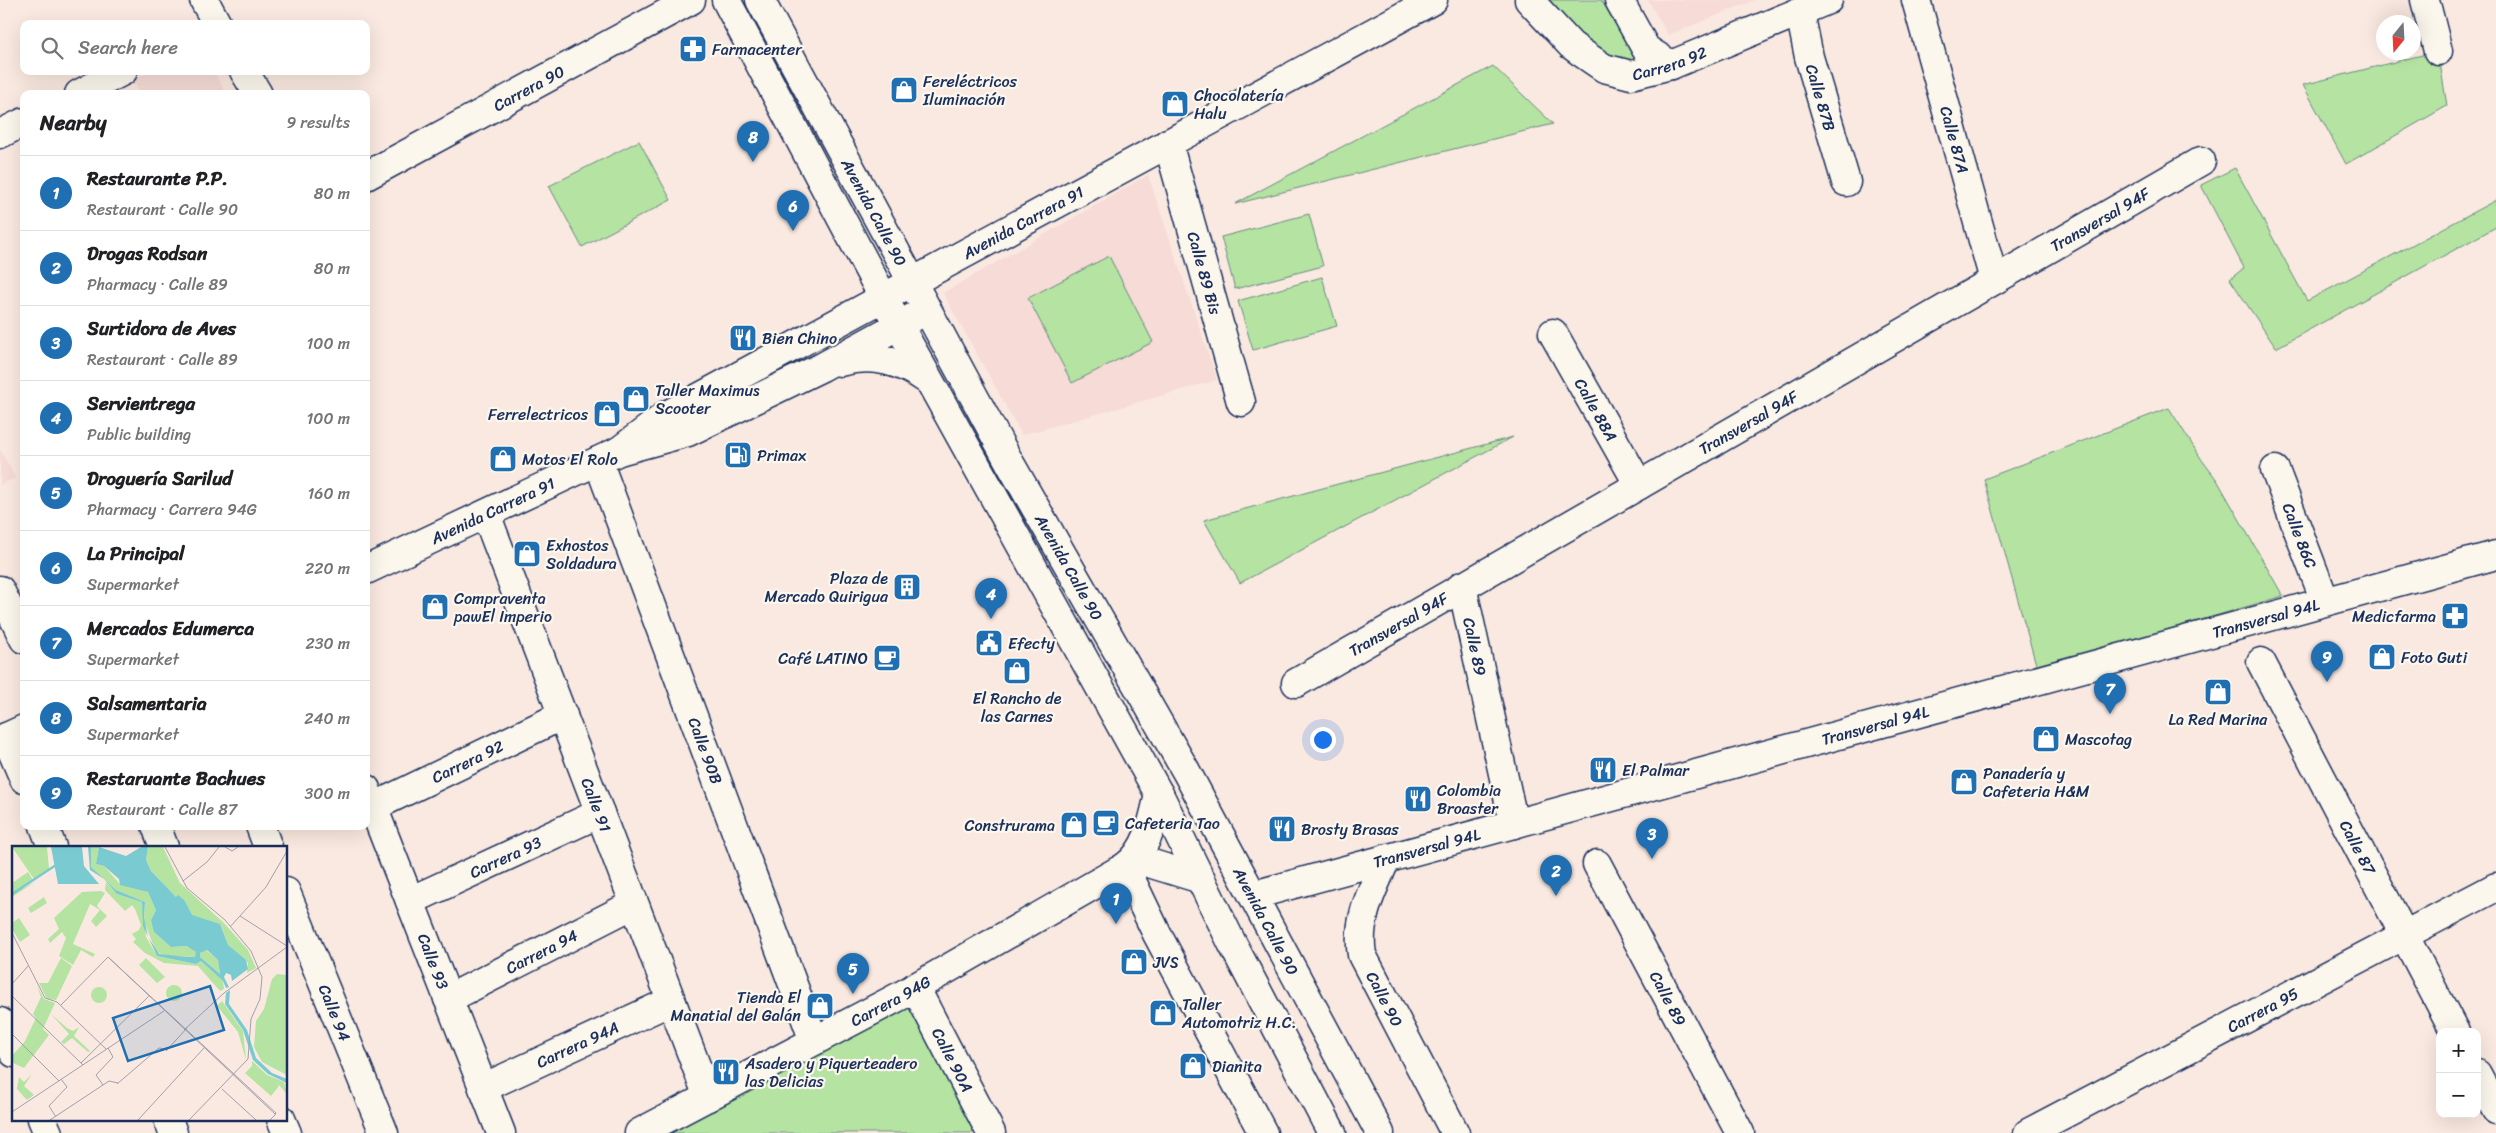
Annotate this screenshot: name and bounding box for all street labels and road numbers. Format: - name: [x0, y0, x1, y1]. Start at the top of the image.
- street label: Carrera 92: [1629, 38, 1712, 89]
- street label: Carrera 90: [488, 57, 570, 120]
- street label: Calle 87B: [1797, 61, 1844, 134]
- street label: Calle 87A: [1931, 103, 1978, 177]
- street label: Avenida Calle 90: [832, 152, 915, 272]
- street label: Avenida Carrera 91: [956, 178, 1090, 268]
- street label: Transversal 94F: [2045, 179, 2157, 260]
- street label: Calle 89 Bis: [1179, 228, 1230, 319]
- street label: Calle 88A: [1566, 373, 1626, 447]
- street label: Transversal 94F: [1693, 382, 1805, 463]
- street label: Avenida Carrera 91: [425, 469, 560, 553]
- street label: Calle 86C: [2274, 499, 2325, 573]
- street label: Avenida Calle 90: [1026, 507, 1111, 626]
- street label: Transversal 94F: [1343, 583, 1455, 665]
- street label: Transversal 94L: [2209, 590, 2323, 647]
- street label: Calle 89: [1454, 615, 1495, 679]
- street label: Transversal 94L: [1818, 697, 1933, 754]
- street label: Calle 90B: [680, 713, 731, 788]
- street label: Carrera 92: [427, 732, 509, 792]
- street label: Calle 91: [573, 773, 620, 836]
- street label: Calle 87: [2331, 815, 2384, 881]
- street label: Transversal 94L: [1370, 820, 1484, 877]
- street label: Carrera 93: [465, 828, 547, 887]
- street label: Avenida Calle 90: [1224, 861, 1307, 981]
- street label: Carrera 94: [500, 921, 583, 982]
- street label: Calle 93: [409, 929, 457, 994]
- street label: Calle 90: [1358, 966, 1411, 1032]
- street label: Calle 89: [1641, 966, 1695, 1031]
- street label: Carrera 94G: [845, 967, 936, 1035]
- street label: Carrera 95: [2222, 979, 2304, 1041]
- street label: Calle 94: [310, 980, 359, 1046]
- street label: Carrera 94A: [531, 1013, 624, 1077]
- street label: Calle 90A: [923, 1022, 981, 1098]

